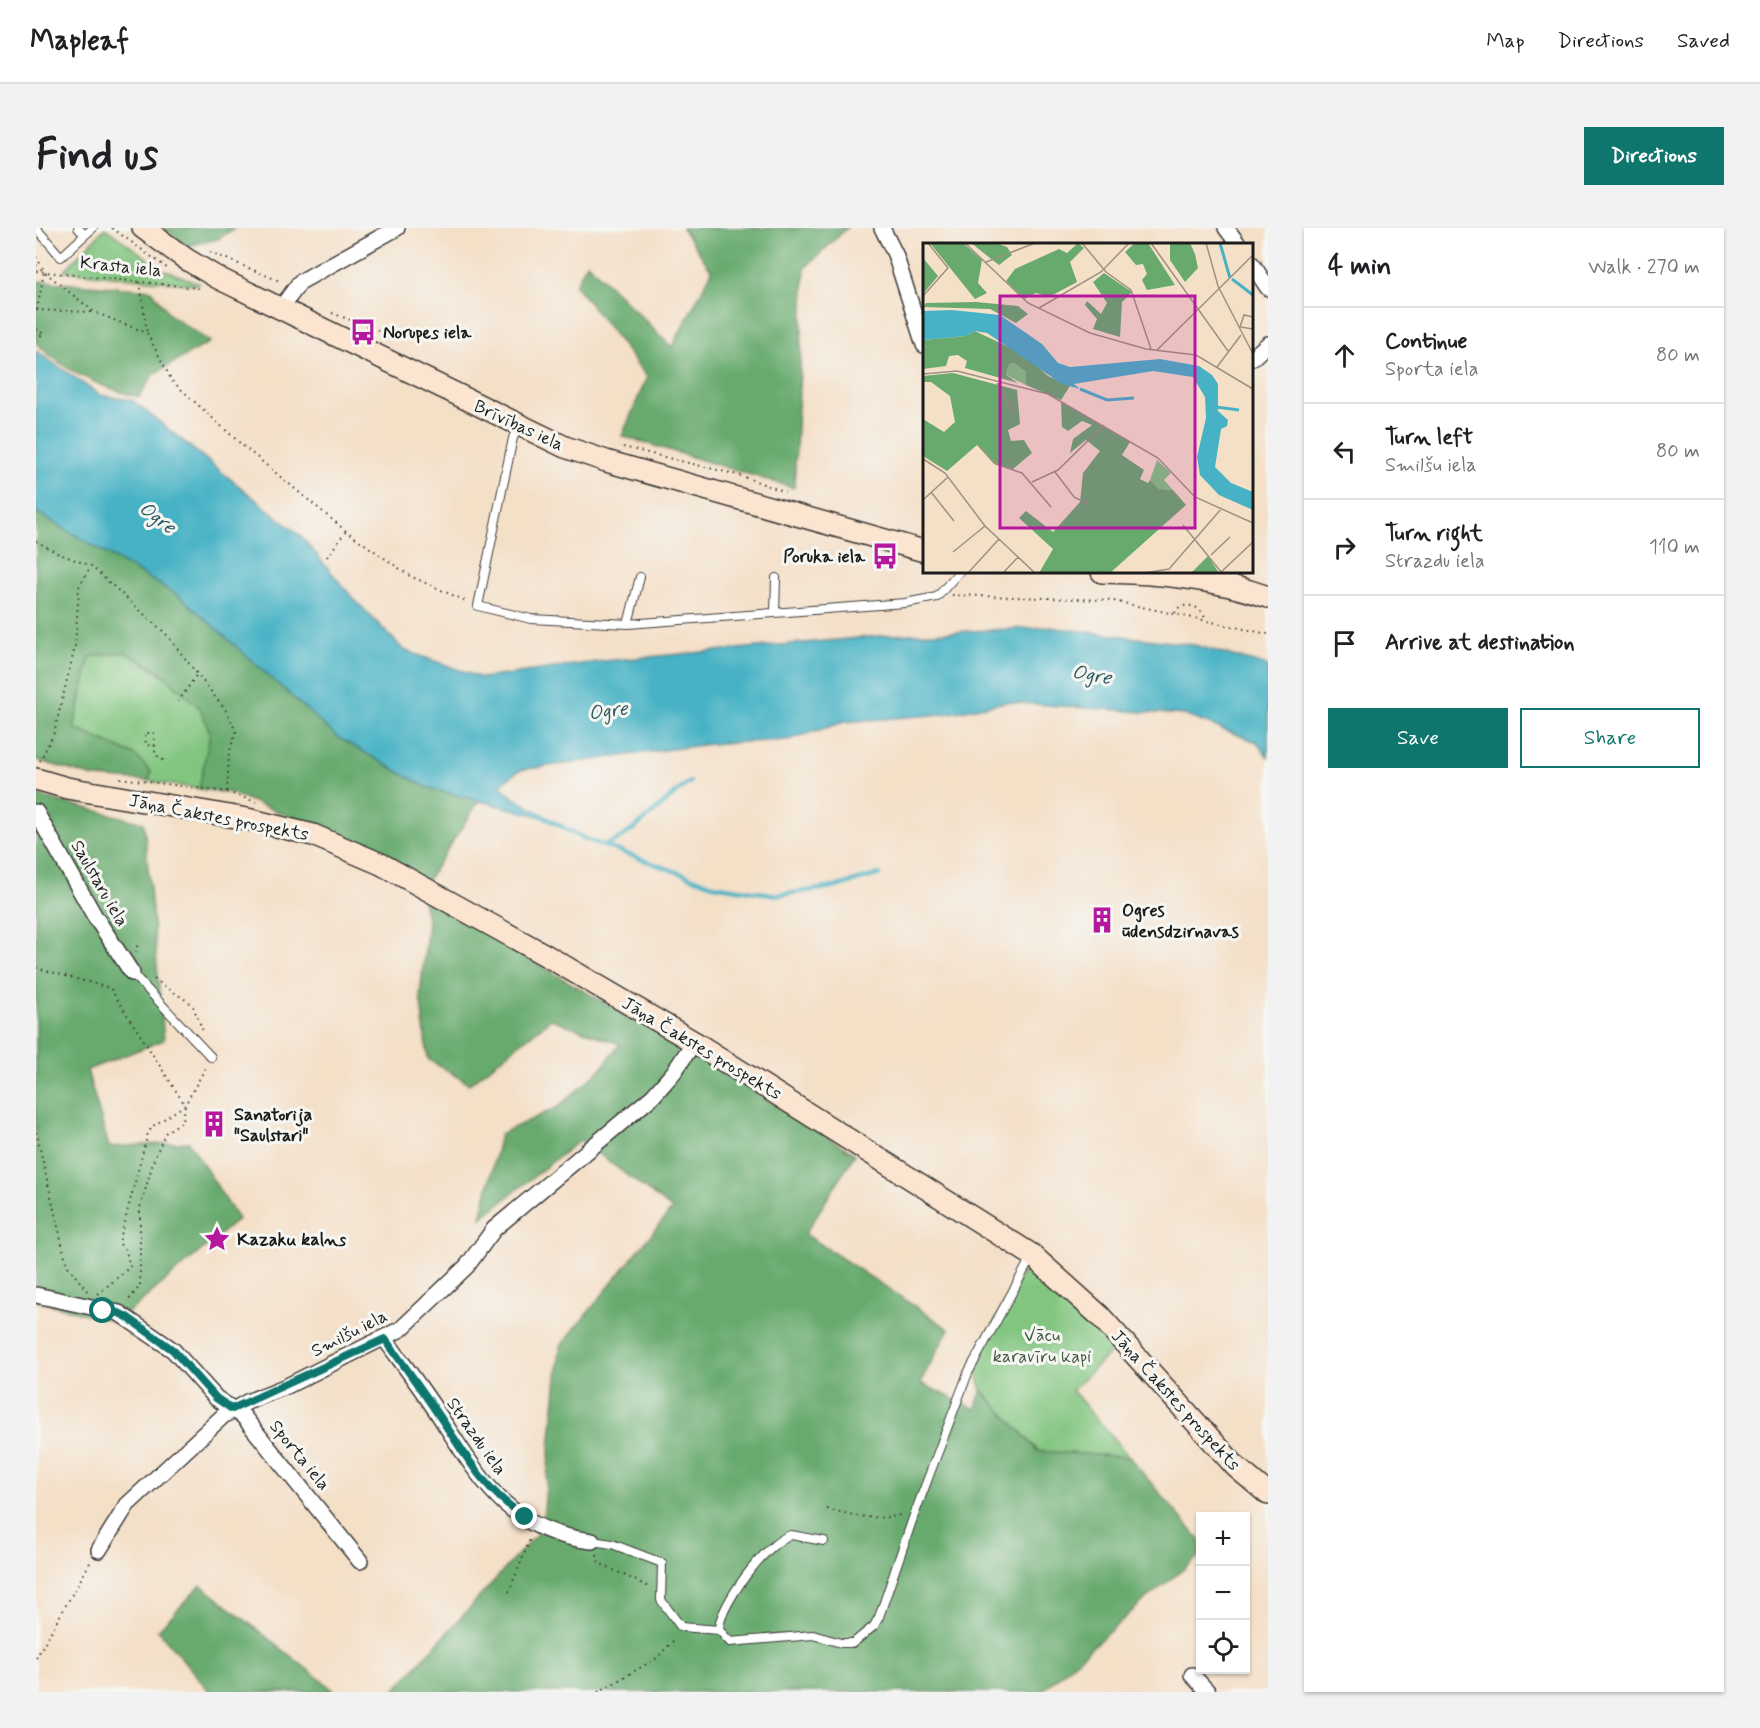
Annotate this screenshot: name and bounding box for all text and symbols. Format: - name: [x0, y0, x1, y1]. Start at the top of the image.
- text: Mapleaf: [30, 23, 129, 60]
- text: Map: [1486, 27, 1525, 55]
- text: Directions: [1558, 27, 1644, 55]
- text: Saved: [1677, 27, 1730, 55]
- button: Directions: [1584, 127, 1724, 185]
- text: Find us: [36, 129, 158, 184]
- inset map: [923, 243, 1253, 573]
- text: 4 min: [1328, 250, 1391, 284]
- street label: Krasta iela: [79, 251, 163, 283]
- text: Walk · 270 m: [1588, 254, 1700, 281]
- bus stop icon: Norupes iela: [348, 317, 378, 347]
- place label: Norupes iela: [383, 321, 473, 345]
- text: Continue: [1385, 328, 1467, 356]
- icon: ahead: [1328, 339, 1361, 372]
- text: 80 m: [1656, 342, 1700, 369]
- text: Sporta iela: [1385, 356, 1478, 383]
- street label: Brīvības iela: [470, 395, 567, 457]
- text: Turn left: [1385, 424, 1473, 452]
- icon: left: [1328, 435, 1361, 468]
- text: 80 m: [1656, 438, 1700, 465]
- text: Smilšu iela: [1385, 452, 1476, 479]
- water label: Ogre: [133, 496, 182, 541]
- text: Turn right: [1385, 520, 1483, 548]
- icon: right: [1328, 531, 1361, 564]
- text: 110 m: [1649, 534, 1700, 561]
- bus stop icon: Poruka iela: [870, 541, 900, 571]
- place label: Poruka iela: [783, 545, 866, 569]
- text: Strazdu iela: [1385, 548, 1485, 575]
- icon: arrive: [1328, 627, 1361, 660]
- text: Arrive at destination: [1385, 629, 1575, 657]
- water label: Ogre: [1070, 659, 1114, 692]
- water label: Ogre: [587, 695, 631, 728]
- button: Save: [1328, 708, 1508, 768]
- button: Share: [1520, 708, 1700, 768]
- street label: Jāņa Čakstes prospekts: [127, 789, 311, 847]
- street label: Saulstaru iela: [65, 836, 134, 931]
- place label: Ogres ūdensdzirnavas: [1122, 899, 1239, 944]
- building icon: Ogres ūdensdzirnavas: [1087, 905, 1117, 935]
- street label: Jāņa Čakstes prospekts: [617, 992, 786, 1106]
- place label: Sanatorija "Saulstari": [234, 1103, 313, 1148]
- building icon: Sanatorija "Saulstari": [199, 1109, 229, 1139]
- place icon: Kazaku kalns: [202, 1224, 232, 1254]
- place label: Kazaku kalns: [237, 1228, 346, 1252]
- route start: [89, 1297, 115, 1323]
- street label: Smilšu iela: [307, 1305, 392, 1363]
- park label: Vācu karavīru kapi: [993, 1324, 1091, 1369]
- street label: Jāņa Čakstes prospekts: [1105, 1325, 1245, 1477]
- street label: Strazdu iela: [441, 1393, 512, 1480]
- street label: Sporta iela: [263, 1415, 335, 1496]
- route end: [511, 1503, 537, 1529]
- map controls: [1196, 1512, 1250, 1674]
- button: +: [1196, 1512, 1250, 1566]
- button: −: [1196, 1566, 1250, 1620]
- button: locate: [1196, 1620, 1250, 1674]

